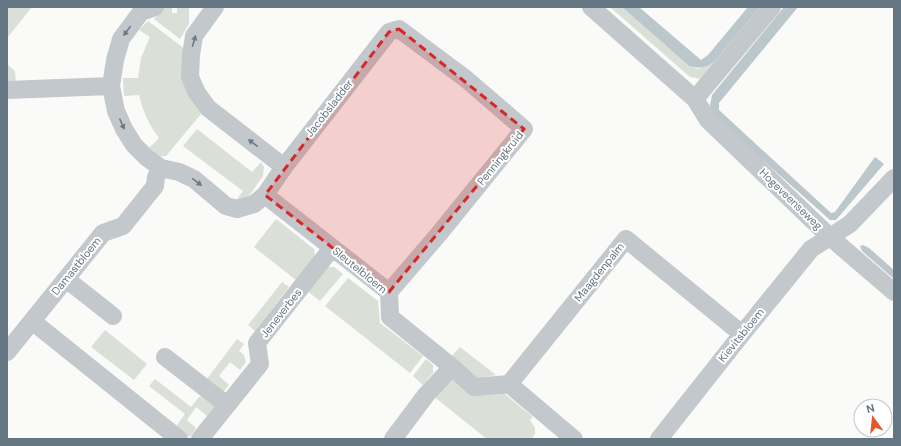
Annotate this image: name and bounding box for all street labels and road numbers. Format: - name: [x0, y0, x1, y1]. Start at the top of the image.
- street label: Jacobsladder: [302, 76, 356, 140]
- street label: Penningkruid: [474, 128, 526, 188]
- street label: Hogeveenseweg: [757, 165, 825, 233]
- street label: Damastbloem: [48, 234, 104, 298]
- street label: Maagdenpalm: [571, 240, 627, 304]
- street label: Sleutelbloem: [330, 244, 390, 296]
- street label: Jeneverbes: [257, 286, 305, 340]
- street label: Kievitsbloem: [715, 305, 767, 365]

